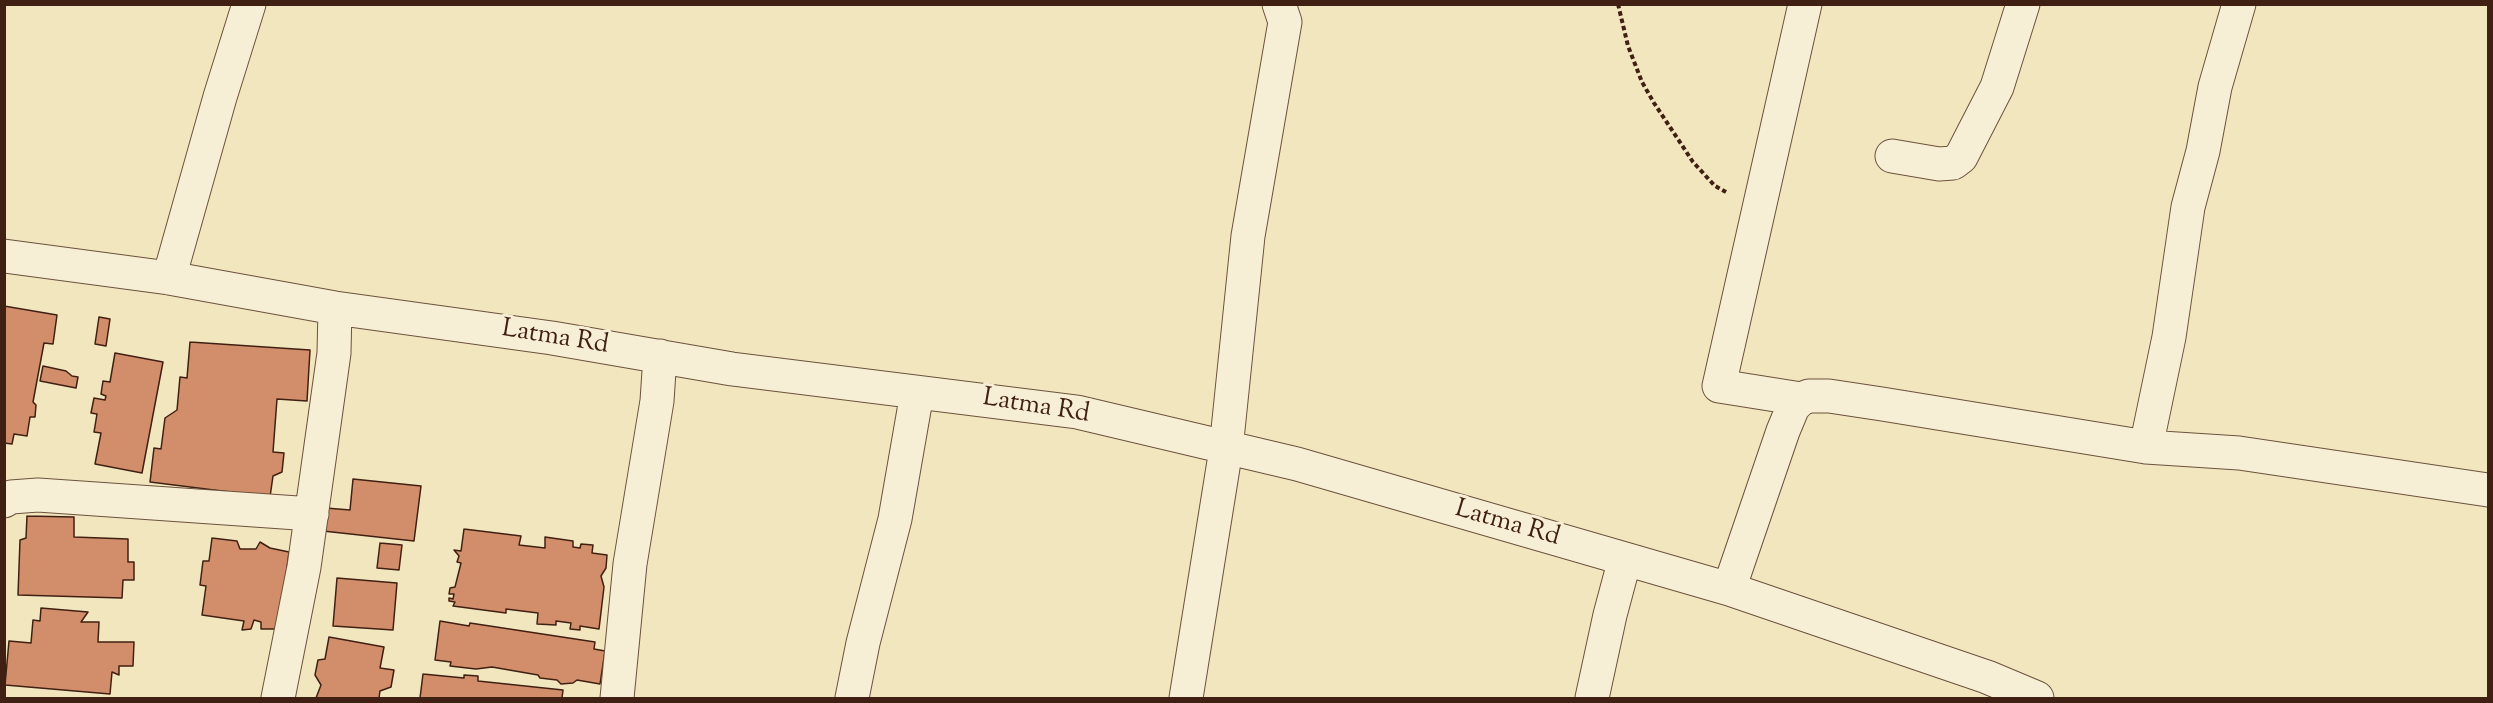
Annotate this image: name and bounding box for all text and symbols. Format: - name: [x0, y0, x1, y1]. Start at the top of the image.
- street label: Latma Rd: [499, 315, 611, 363]
- street label: Latma Rd: [980, 384, 1092, 432]
- street label: Latma Rd: [1451, 495, 1563, 555]

